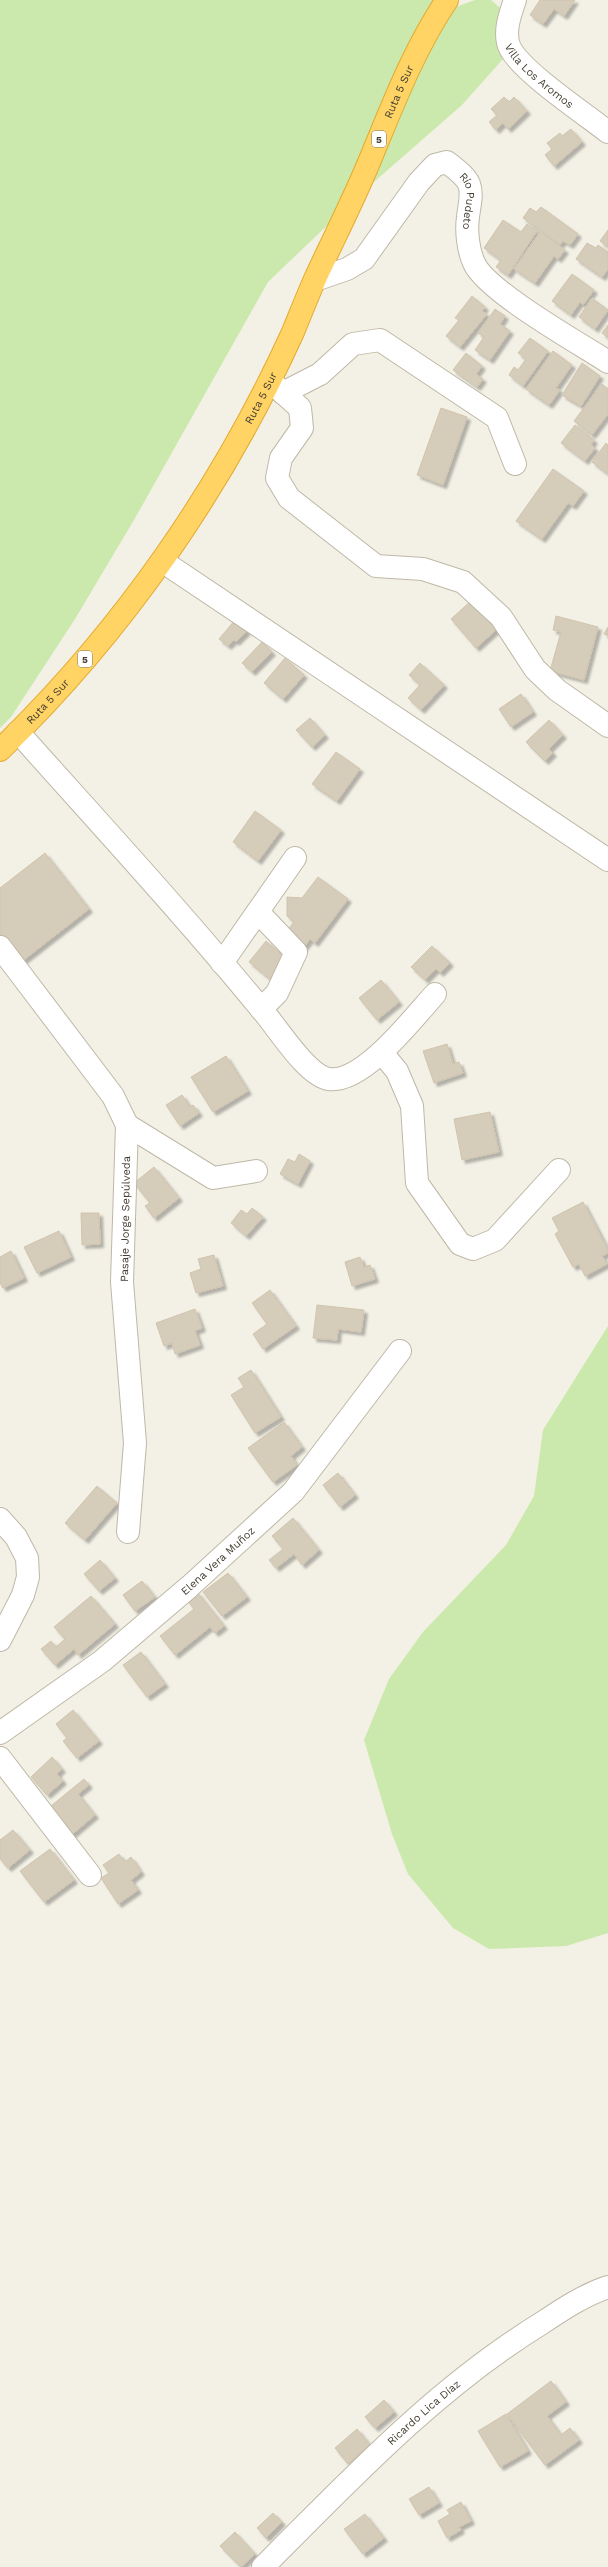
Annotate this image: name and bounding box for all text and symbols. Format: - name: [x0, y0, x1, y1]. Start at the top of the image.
- street label: Villa Los Aromos: [502, 42, 576, 111]
- street label: Ruta 5 Sur: [382, 63, 417, 120]
- road number: 5: [372, 131, 386, 147]
- street label: Río Pudeto: [456, 170, 477, 230]
- street label: Ruta 5 Sur: [242, 370, 280, 426]
- road number: 5: [78, 651, 92, 667]
- street label: Ruta 5 Sur: [24, 676, 72, 727]
- street label: Pasaje Jorge Sepúlveda: [118, 1156, 133, 1282]
- street label: Elena Vera Muñoz: [178, 1524, 258, 1598]
- street label: Ricardo Lica Díaz: [385, 2377, 463, 2448]

